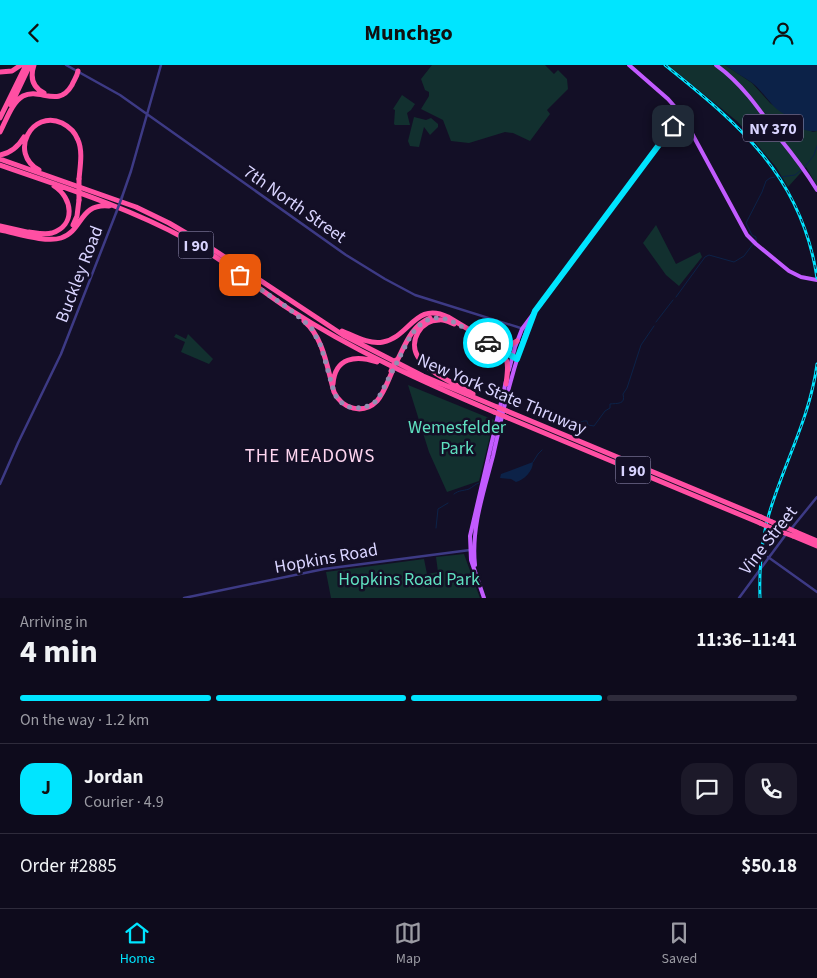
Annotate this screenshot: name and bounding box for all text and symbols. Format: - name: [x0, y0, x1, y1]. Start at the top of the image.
- text: Munchgo: [364, 17, 453, 49]
- icon: back: [20, 19, 48, 47]
- icon: person: [769, 19, 797, 47]
- pin: [652, 105, 694, 147]
- icon: home: [659, 112, 687, 140]
- road number: NY 370: [743, 114, 803, 141]
- street label: 7th North Street: [238, 160, 351, 249]
- street label: Buckley Road: [50, 222, 109, 326]
- road number: I 90: [178, 231, 214, 259]
- pin: [219, 254, 261, 296]
- icon: bag: [226, 261, 254, 289]
- courier: [463, 318, 513, 368]
- icon: car: [474, 329, 502, 357]
- street label: New York State Thruway: [413, 348, 591, 442]
- park label: Wemesfelder Park: [408, 415, 507, 461]
- district label: THE MEADOWS: [245, 443, 375, 470]
- road number: I 90: [616, 457, 650, 483]
- street label: Vine Street: [734, 501, 803, 580]
- street label: Hopkins Road: [272, 537, 380, 580]
- park label: Hopkins Road Park: [338, 567, 480, 592]
- text: Arriving in: [20, 611, 88, 633]
- text: 11:36–11:41: [696, 627, 797, 654]
- text: 4 min: [20, 629, 98, 675]
- text: On the way · 1.2 km: [20, 709, 149, 731]
- button: chat: [681, 763, 733, 815]
- button: phone: [745, 763, 797, 815]
- text: Jordan: [84, 764, 143, 791]
- text: J: [41, 775, 51, 802]
- text: Courier · 4.9: [84, 791, 164, 813]
- text: Order #2885: [20, 853, 117, 880]
- text: $50.18: [741, 853, 797, 880]
- tab: Home: [120, 919, 155, 969]
- tab: Map: [394, 919, 422, 969]
- tab: Saved: [662, 919, 697, 969]

